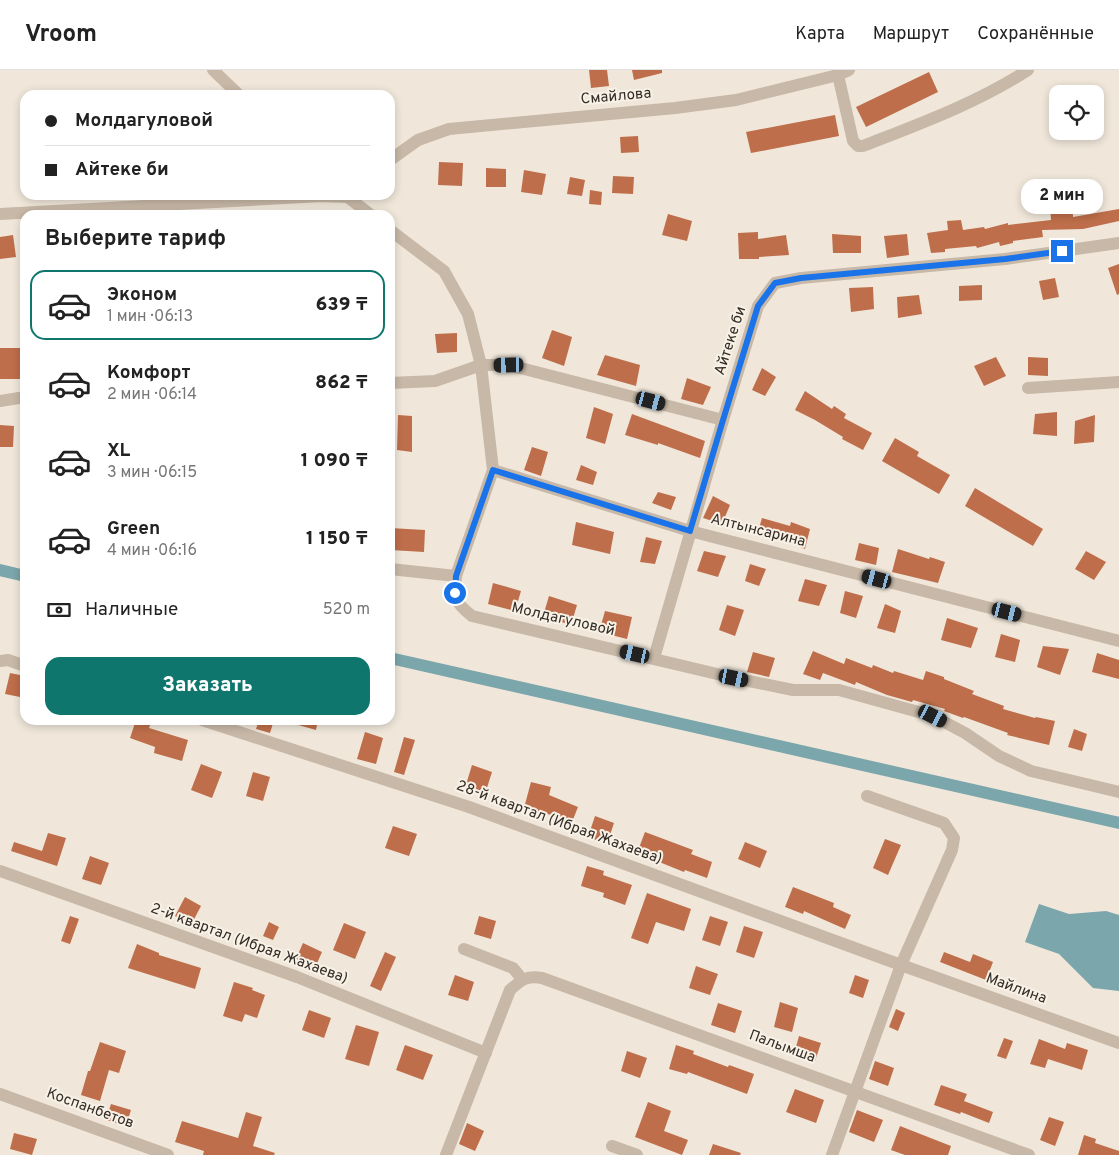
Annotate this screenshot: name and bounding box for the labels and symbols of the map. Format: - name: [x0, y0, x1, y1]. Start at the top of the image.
- street label: Смайлова: [580, 84, 652, 110]
- callout: 2 мин: [1021, 179, 1103, 214]
- route end: [1051, 240, 1073, 262]
- street label: Айтеке би: [711, 304, 751, 378]
- car: [493, 357, 524, 373]
- car: [634, 390, 667, 412]
- street label: Алтынсарина: [709, 510, 807, 552]
- car: [860, 568, 893, 590]
- route start: [444, 582, 466, 604]
- street label: Молдагуловой: [509, 599, 617, 641]
- car: [990, 601, 1023, 623]
- car: [618, 643, 651, 665]
- car: [717, 668, 750, 688]
- car: [916, 703, 949, 729]
- street label: 28-й квартал (Ибрая Жахаева): [454, 777, 664, 869]
- street label: 2-й квартал (Ибрая Жахаева): [148, 899, 350, 989]
- street label: Майлина: [983, 969, 1049, 1009]
- street label: Палымша: [746, 1026, 818, 1068]
- street label: Коспанбетов: [44, 1084, 136, 1134]

